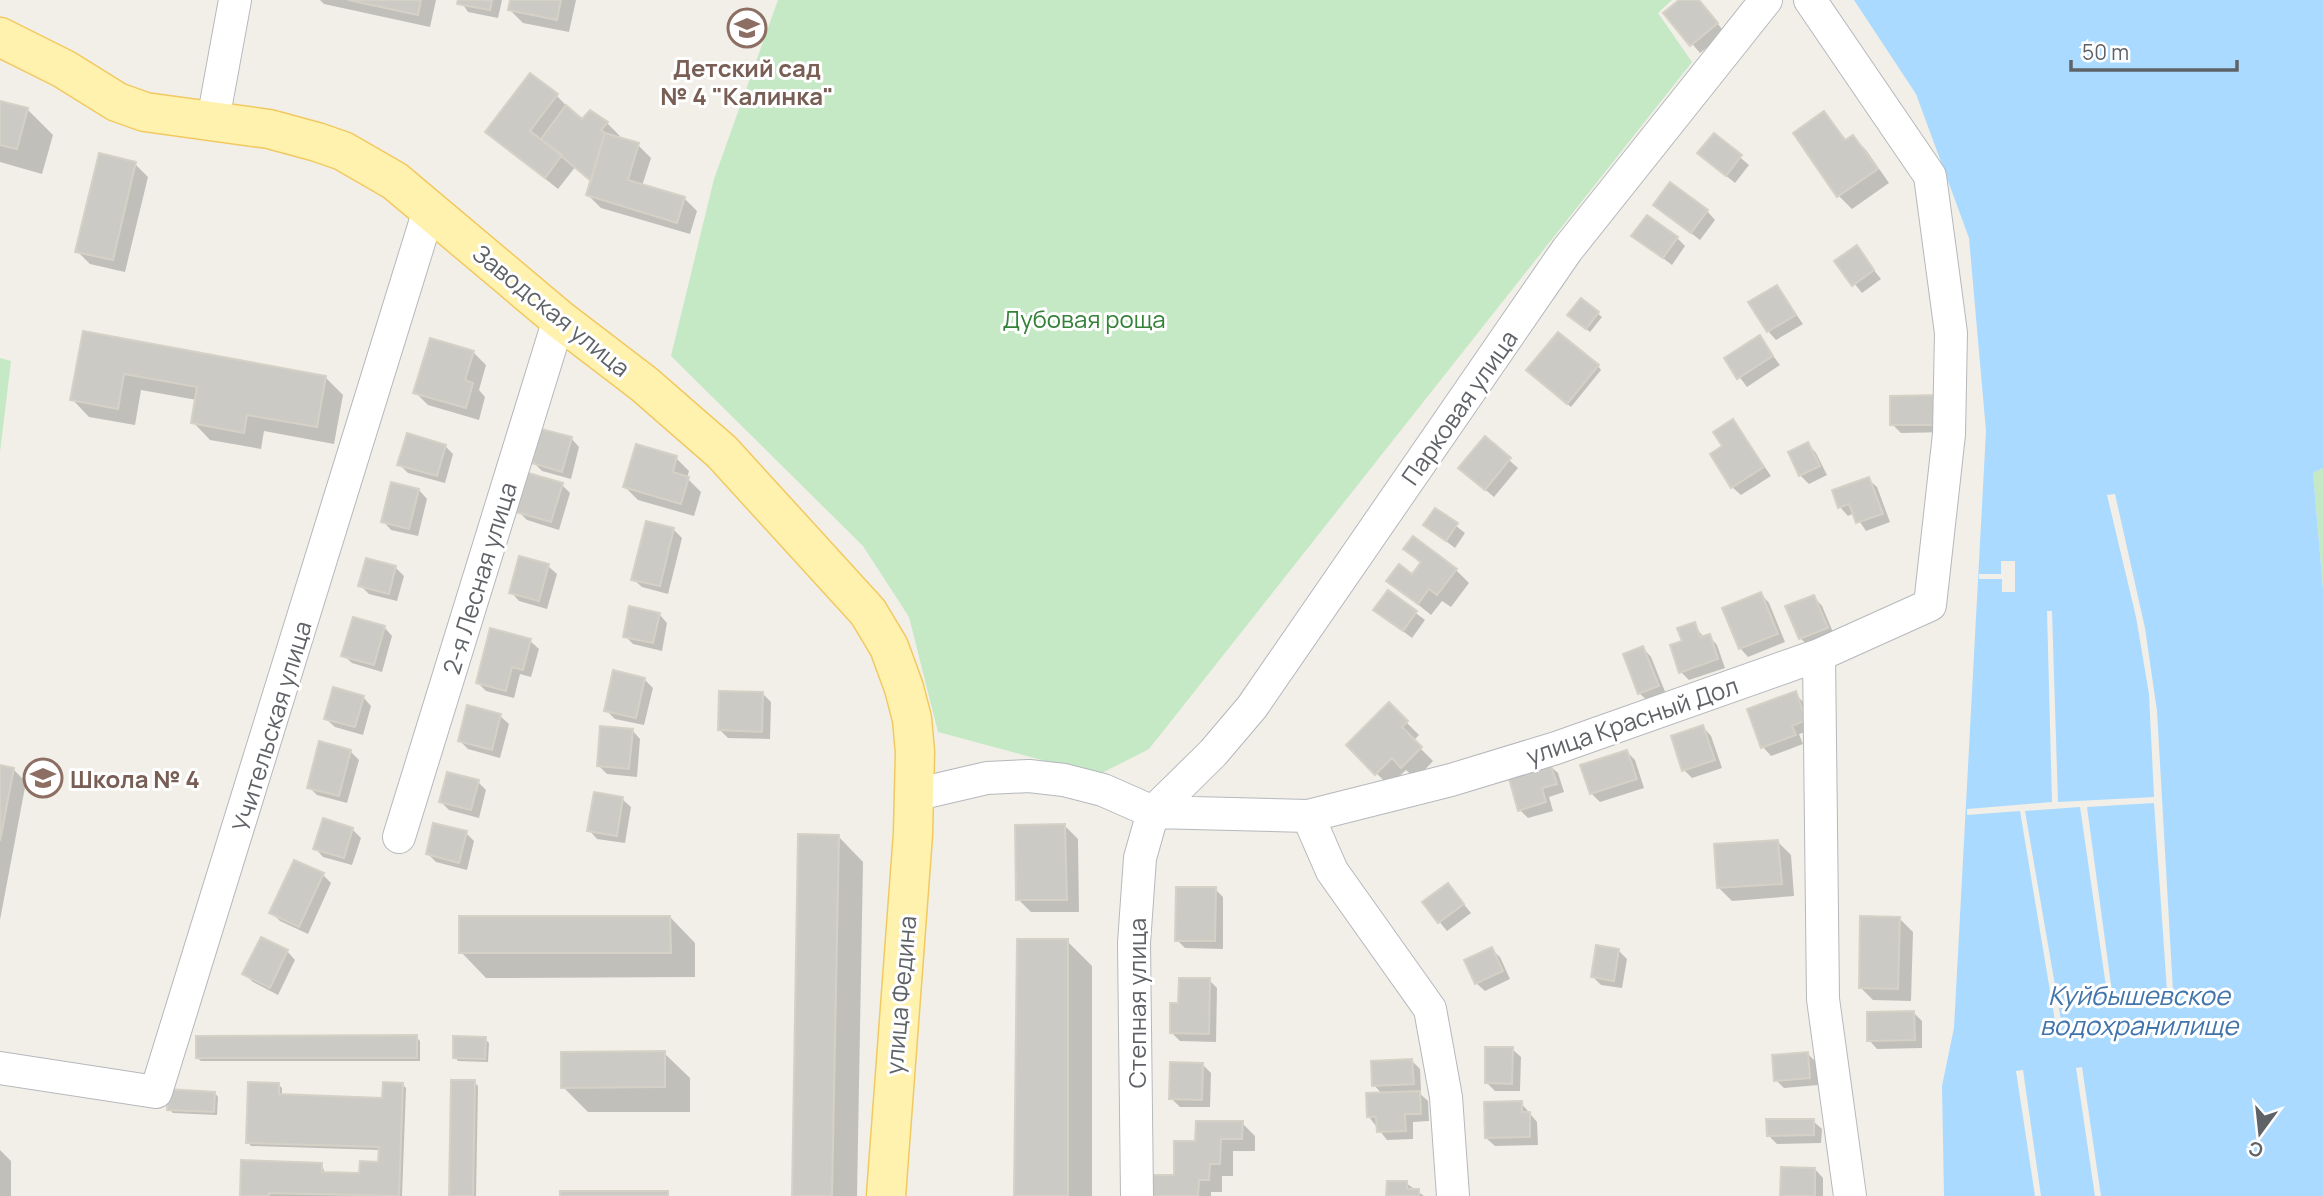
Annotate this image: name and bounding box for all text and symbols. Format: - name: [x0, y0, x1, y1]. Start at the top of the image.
- school or university icon: Детский сад № 4 "Калинка": [726, 7, 768, 49]
- scale bar: [2071, 28, 2237, 72]
- text: 50 m: [2082, 38, 2129, 66]
- place label: Детский сад № 4 "Калинка": [660, 51, 834, 112]
- street label: Заводская улица: [466, 236, 638, 384]
- park label: Дубовая роща: [1003, 302, 1166, 335]
- street label: Парковая улица: [1393, 323, 1525, 491]
- street label: 2-я Лесная улица: [434, 478, 524, 678]
- street label: Учительская улица: [223, 617, 319, 835]
- street label: улица Красный Дол: [1522, 668, 1742, 772]
- school or university icon: Школа № 4: [22, 757, 64, 799]
- place label: Школа № 4: [70, 762, 200, 795]
- street label: улица Федина: [877, 914, 923, 1076]
- street label: Степная улица: [1120, 918, 1153, 1088]
- water label: Куйбышевское водохранилище: [2040, 977, 2240, 1043]
- north arrow: [2225, 1098, 2295, 1168]
- text: С: [2245, 1135, 2266, 1164]

